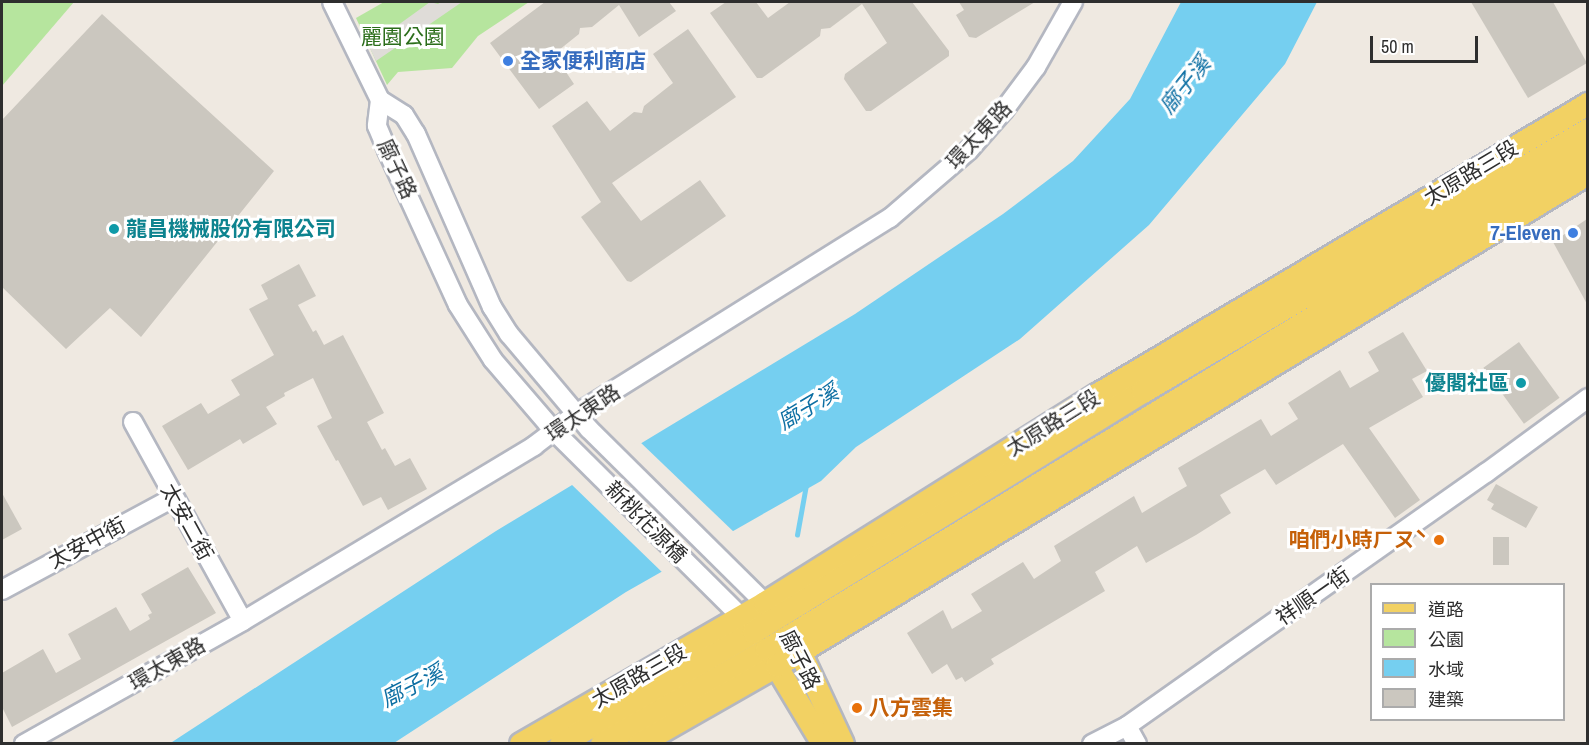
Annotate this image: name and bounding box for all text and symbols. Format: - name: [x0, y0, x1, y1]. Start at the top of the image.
- park label: 麗園公園: [361, 24, 445, 50]
- scale bar: [1373, 24, 1481, 62]
- text: 50 m: [1381, 34, 1414, 59]
- place label: 全家便利商店: [520, 48, 646, 74]
- water label: 廍子溪: [1154, 51, 1216, 119]
- marker: 全家便利商店: [501, 54, 515, 68]
- street label: 環太東路: [941, 96, 1017, 174]
- street label: 廍子路: [372, 135, 422, 203]
- street label: 太原路三段: [1420, 135, 1522, 211]
- place label: 龍昌機械股份有限公司: [126, 216, 336, 242]
- place label: 7-Eleven: [1490, 220, 1561, 246]
- marker: 龍昌機械股份有限公司: [107, 222, 121, 236]
- marker: 7-Eleven: [1566, 226, 1580, 240]
- place label: 優閣社區: [1425, 370, 1509, 396]
- marker: 優閣社區: [1514, 376, 1528, 390]
- street label: 環太東路: [541, 379, 625, 447]
- water label: 廍子溪: [773, 379, 843, 435]
- street label: 太原路三段: [1002, 384, 1104, 462]
- street label: 新桃花源橋: [600, 476, 692, 568]
- street label: 太安二街: [156, 479, 218, 565]
- street label: 太安中街: [44, 512, 130, 574]
- place label: 咱們小時ㄏㄡˋ: [1288, 527, 1427, 553]
- marker: 咱們小時ㄏㄡˋ: [1432, 533, 1446, 547]
- street label: 祥順一街: [1271, 562, 1355, 630]
- legend: [1370, 583, 1565, 721]
- text: 道路: [1428, 597, 1464, 622]
- street label: 廍子路: [774, 626, 826, 694]
- text: 公園: [1428, 627, 1464, 652]
- street label: 環太東路: [124, 632, 210, 696]
- street label: 太原路三段: [587, 639, 691, 713]
- text: 水域: [1428, 657, 1464, 682]
- water label: 廍子溪: [377, 659, 447, 713]
- text: 建築: [1428, 687, 1464, 712]
- place label: 八方雲集: [869, 695, 953, 721]
- marker: 八方雲集: [850, 701, 864, 715]

